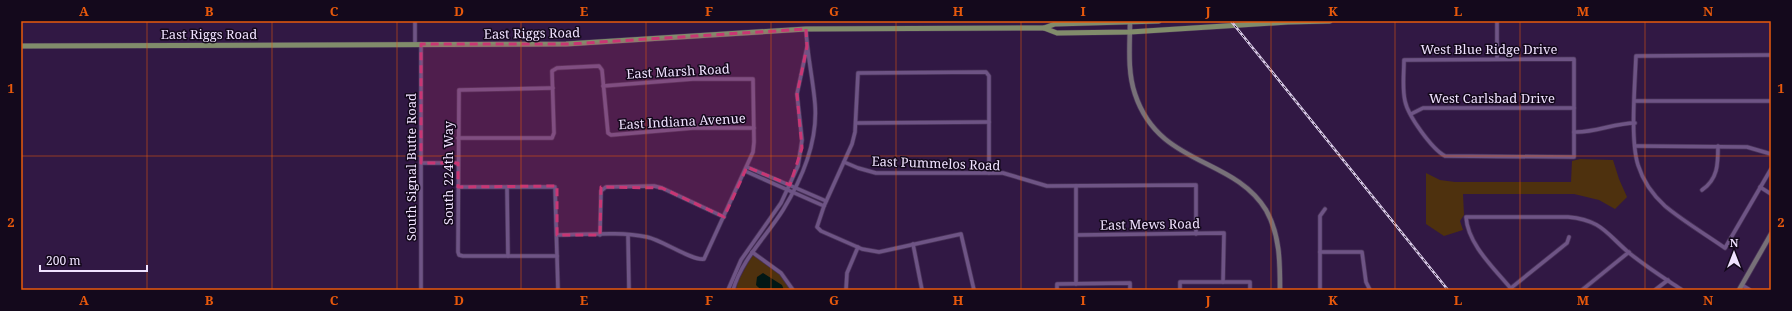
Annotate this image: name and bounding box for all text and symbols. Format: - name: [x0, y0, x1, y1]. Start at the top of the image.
- text: A: [79, 2, 89, 20]
- text: B: [205, 2, 214, 20]
- text: C: [330, 2, 339, 20]
- text: D: [454, 2, 464, 20]
- text: E: [580, 2, 589, 20]
- text: F: [705, 2, 713, 20]
- text: G: [829, 2, 839, 20]
- text: H: [953, 2, 964, 20]
- text: I: [1080, 2, 1086, 20]
- text: J: [1204, 2, 1211, 20]
- text: K: [1328, 2, 1338, 20]
- text: L: [1454, 2, 1463, 20]
- text: M: [1577, 2, 1590, 20]
- text: N: [1703, 2, 1714, 20]
- street label: East Riggs Road: [484, 23, 580, 43]
- street label: East Riggs Road: [161, 25, 257, 43]
- street label: West Blue Ridge Drive: [1421, 40, 1558, 58]
- street label: East Marsh Road: [626, 59, 730, 83]
- text: 1: [7, 79, 15, 97]
- text: 1: [1777, 79, 1785, 97]
- street label: West Carlsbad Drive: [1429, 89, 1555, 107]
- street label: South Signal Butte Road: [402, 93, 420, 241]
- street label: East Indiana Avenue: [618, 109, 746, 133]
- street label: South 224th Way: [439, 120, 457, 225]
- street label: East Pummelos Road: [871, 152, 1001, 174]
- text: 2: [7, 213, 15, 231]
- text: 2: [1777, 213, 1785, 231]
- street label: East Mews Road: [1100, 214, 1200, 234]
- north arrow: [1714, 233, 1754, 273]
- text: N: [1730, 235, 1739, 250]
- scale bar: [40, 247, 147, 273]
- text: 200 m: [46, 252, 81, 269]
- text: A: [79, 291, 89, 309]
- text: B: [205, 291, 214, 309]
- text: C: [330, 291, 339, 309]
- text: D: [454, 291, 464, 309]
- text: E: [580, 291, 589, 309]
- text: F: [705, 291, 713, 309]
- text: G: [829, 291, 839, 309]
- text: H: [953, 291, 964, 309]
- text: I: [1080, 291, 1086, 309]
- text: J: [1204, 291, 1211, 309]
- text: K: [1328, 291, 1338, 309]
- text: L: [1454, 291, 1463, 309]
- text: M: [1577, 291, 1590, 309]
- text: N: [1703, 291, 1714, 309]

